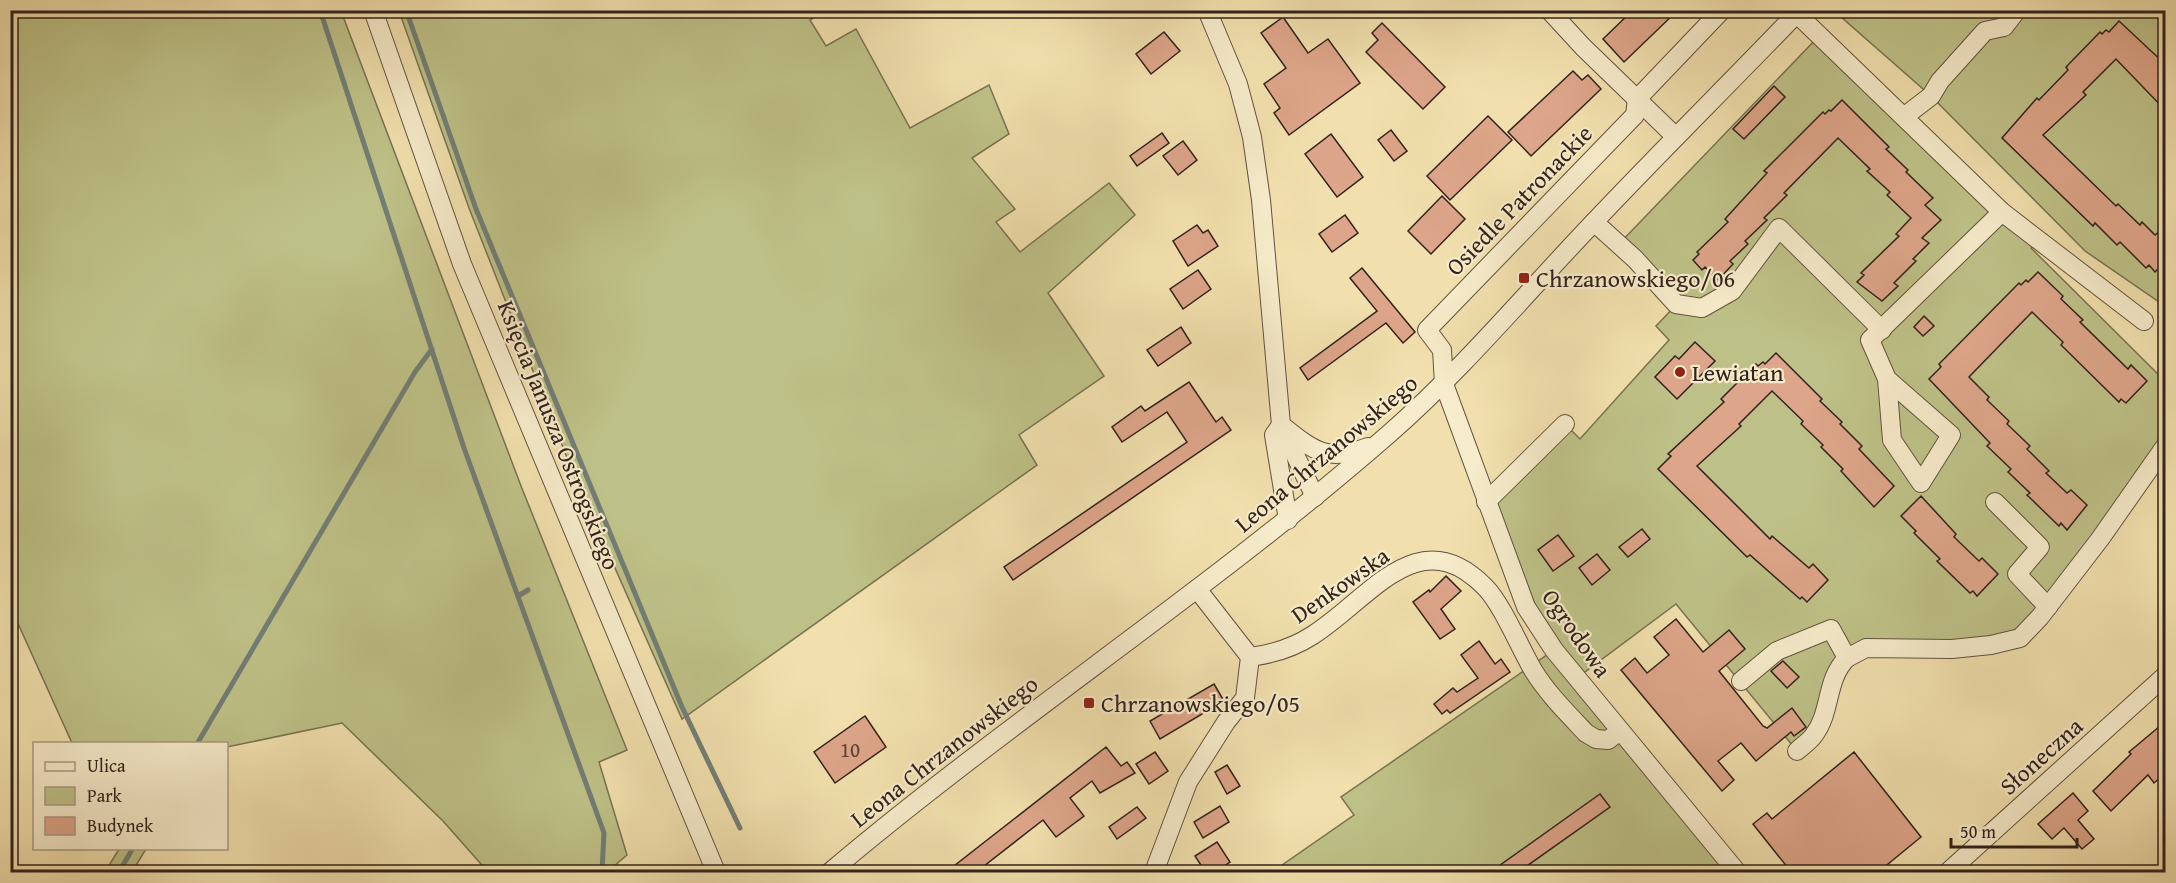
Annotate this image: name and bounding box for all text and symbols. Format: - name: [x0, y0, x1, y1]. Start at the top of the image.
- street label: Osiedle Patronackie: [1438, 117, 1600, 283]
- place label: Chrzanowskiego/06: [1536, 261, 1735, 296]
- marker: Chrzanowskiego/06: [1517, 271, 1531, 285]
- street label: Księcia Janusza Ostrogskiego: [489, 295, 629, 575]
- place label: Lewiatan: [1692, 355, 1784, 390]
- marker: Lewiatan: [1673, 365, 1687, 379]
- street label: Leona Chrzanowskiego: [1227, 366, 1425, 540]
- street label: Denkowska: [1284, 538, 1397, 632]
- street label: Ogrodowa: [1534, 582, 1621, 685]
- street label: Leona Chrzanowskiego: [843, 666, 1045, 836]
- place label: Chrzanowskiego/05: [1101, 686, 1300, 721]
- marker: Chrzanowskiego/05: [1082, 696, 1096, 710]
- street label: Słoneczna: [1992, 709, 2091, 803]
- house number: 10: [840, 734, 860, 765]
- legend: [33, 742, 228, 850]
- text: Ulica: [87, 752, 126, 779]
- text: Park: [87, 782, 123, 809]
- scale bar: [1951, 811, 2077, 849]
- text: Budynek: [87, 812, 154, 839]
- text: 50 m: [1960, 818, 1996, 845]

